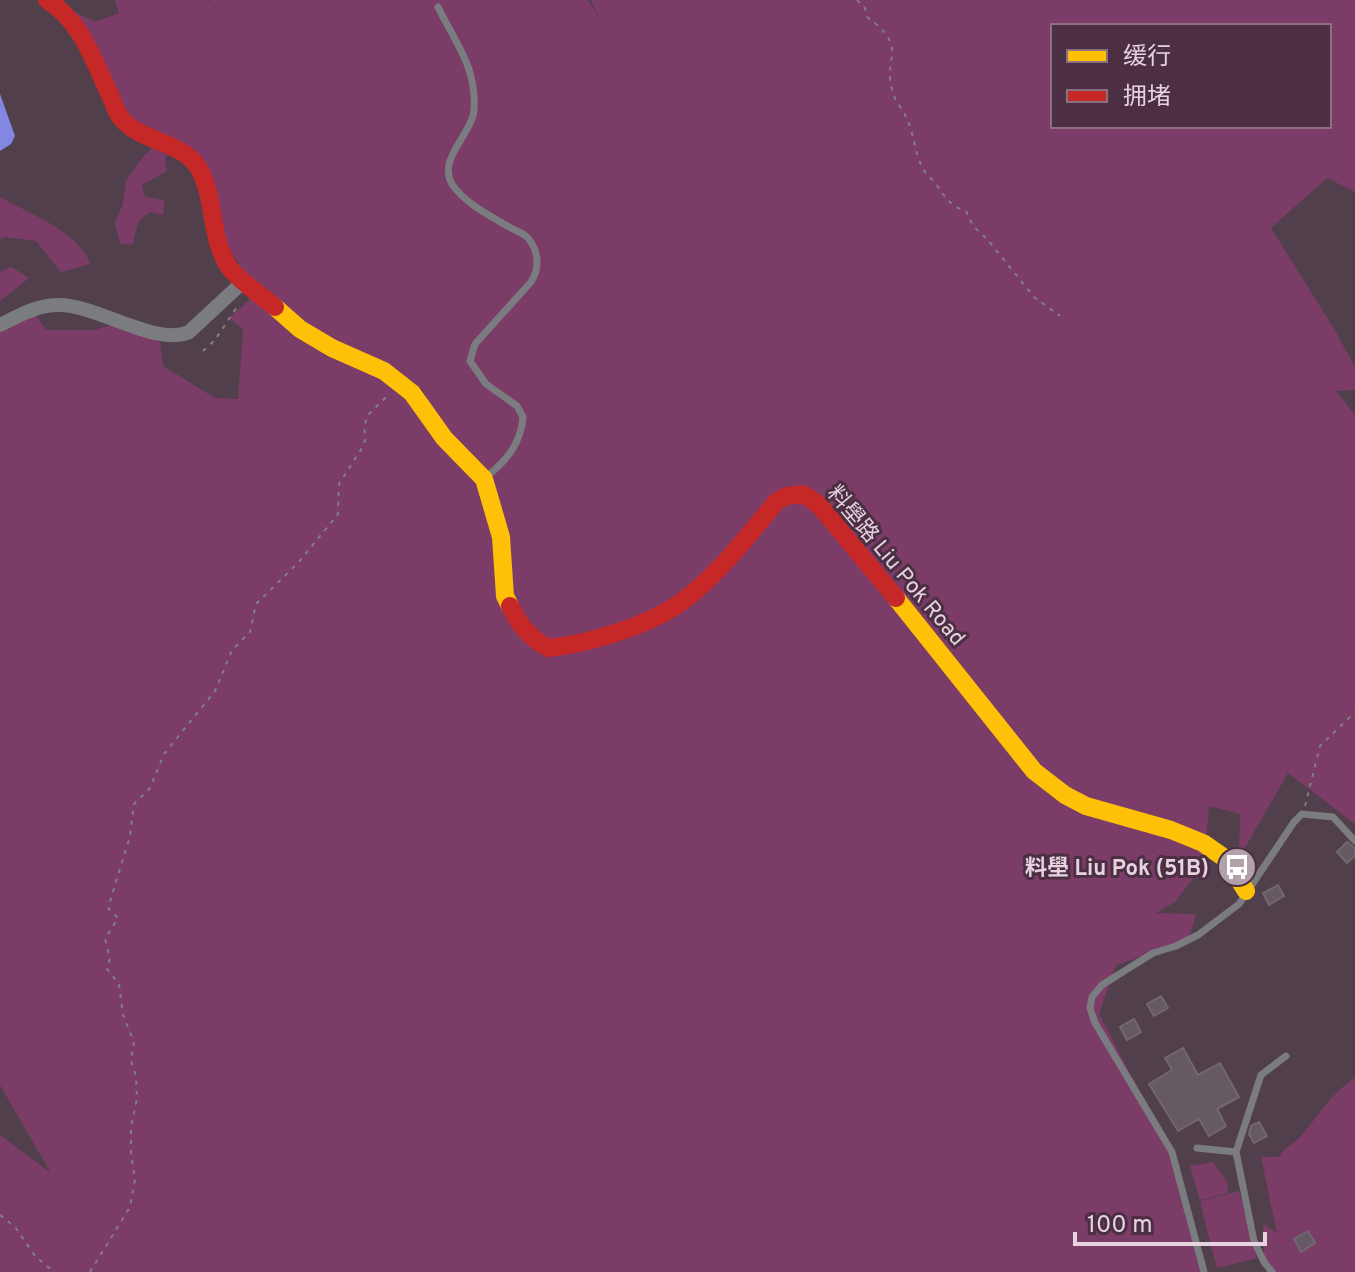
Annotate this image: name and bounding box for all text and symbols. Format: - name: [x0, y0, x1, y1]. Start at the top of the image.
- legend: [1051, 24, 1331, 128]
- text: 缓行: [1123, 43, 1171, 73]
- text: 拥堵: [1123, 83, 1171, 113]
- street label: 料壆路 Liu Pok Road: [820, 481, 970, 652]
- bus stop icon: 料壆 Liu Pok (51B): [1216, 846, 1258, 888]
- place label: 料壆 Liu Pok (51B): [1025, 856, 1209, 883]
- scale bar: [1075, 1196, 1265, 1246]
- text: 100 m: [1087, 1211, 1153, 1241]

